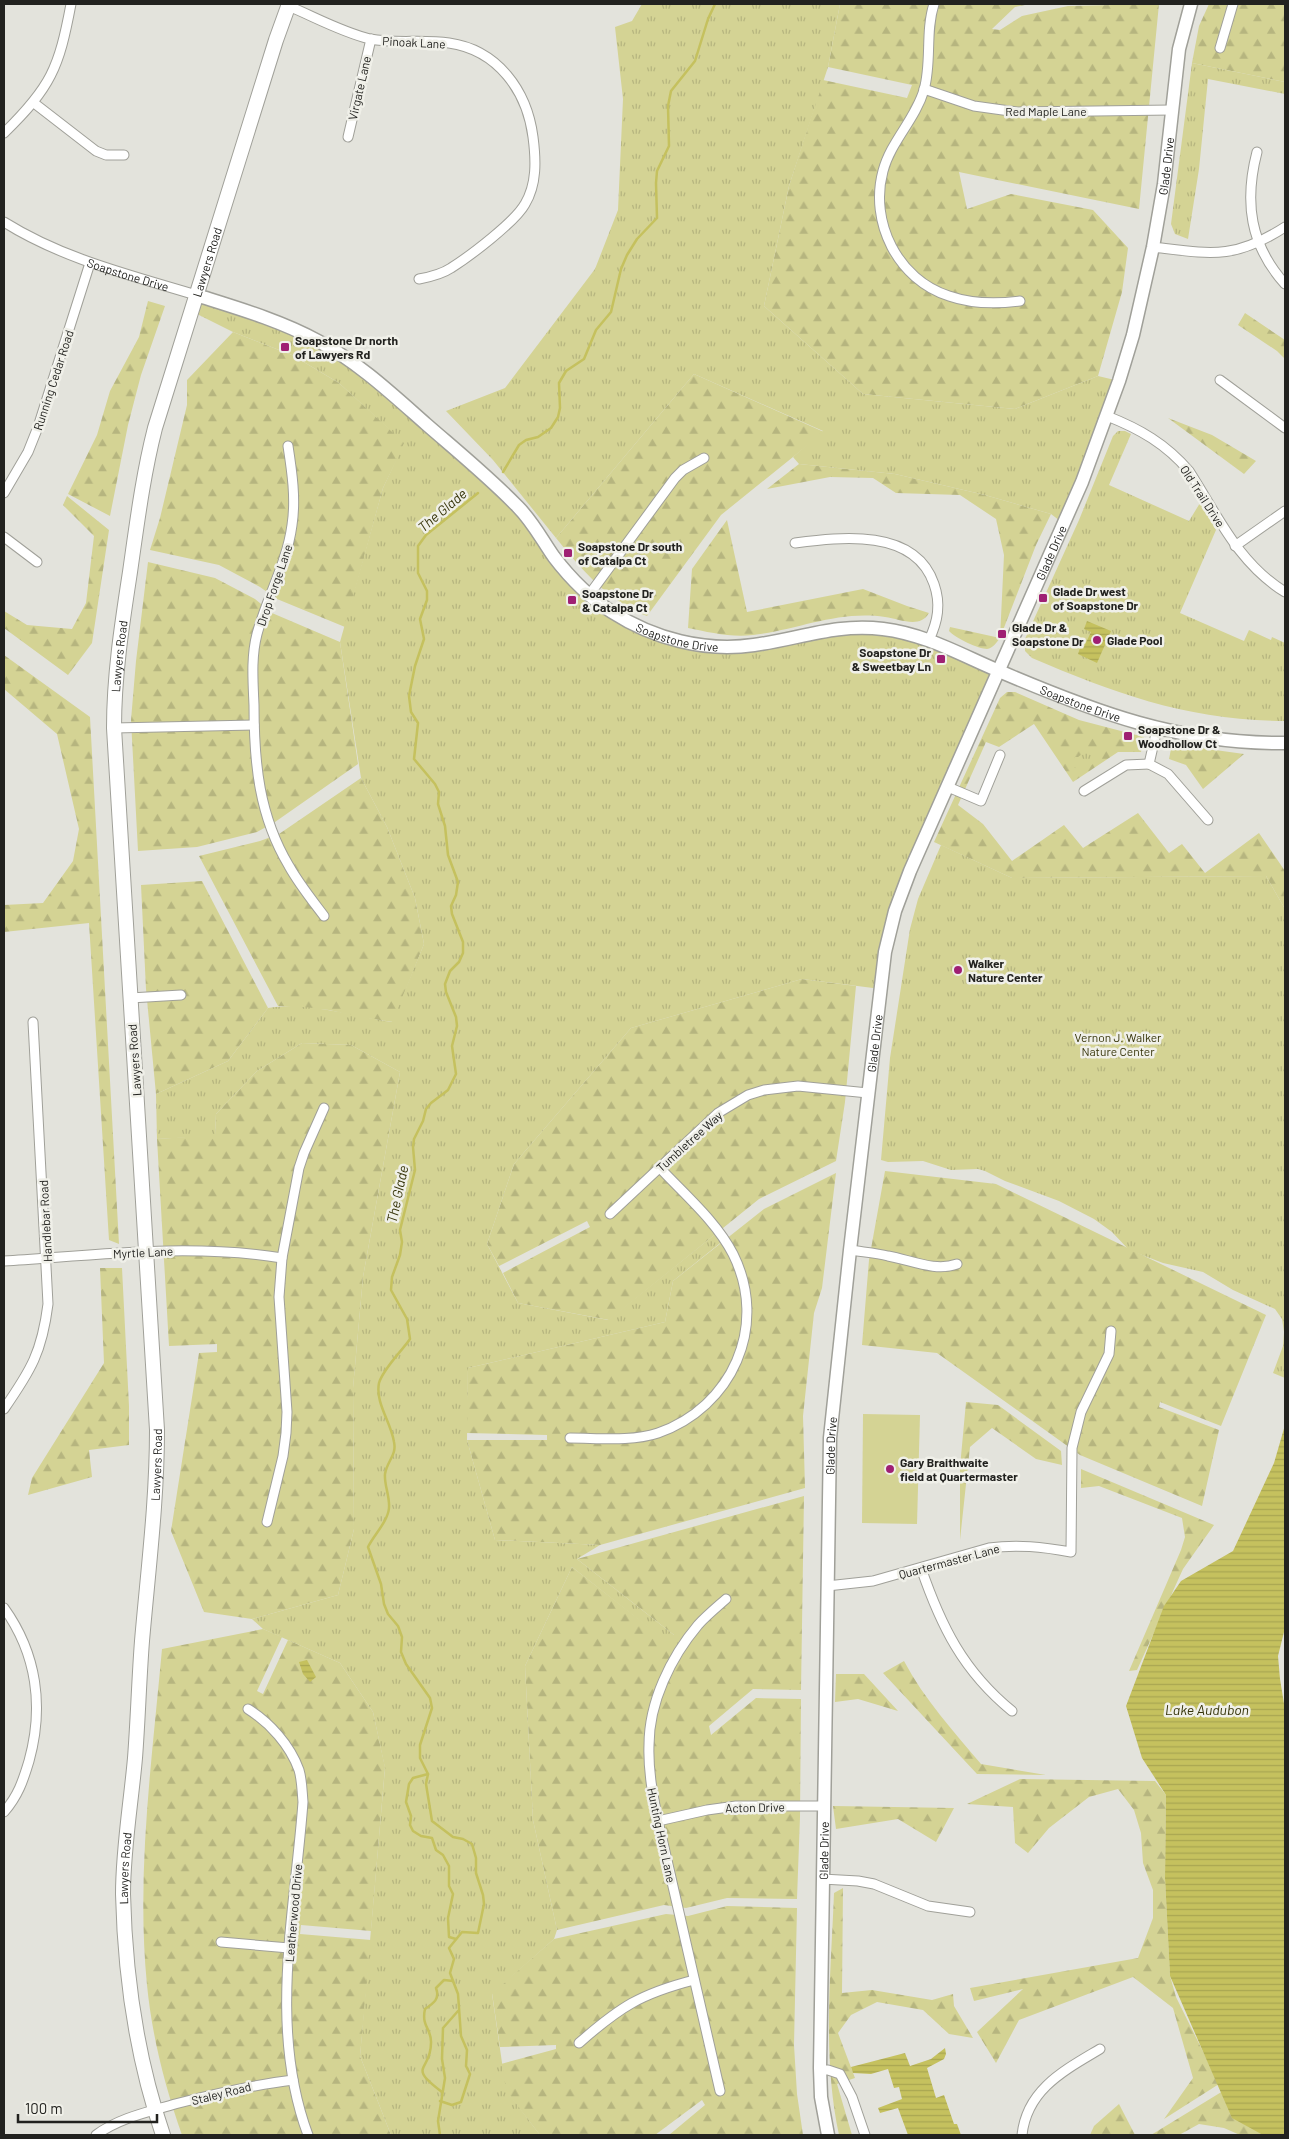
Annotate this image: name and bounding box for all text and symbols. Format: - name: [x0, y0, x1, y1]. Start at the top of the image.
- street label: Pinoak Lane: [382, 33, 446, 51]
- street label: Virgate Lane: [345, 54, 373, 122]
- street label: Red Maple Lane: [1005, 104, 1087, 118]
- street label: Glade Drive: [1155, 136, 1176, 196]
- street label: Lawyers Road: [189, 225, 224, 299]
- street label: Soapstone Drive: [85, 255, 170, 294]
- street label: Running Cedar Road: [30, 328, 76, 432]
- place label: Soapstone Dr north of Lawyers Rd: [295, 333, 398, 361]
- marker: Soapstone Dr north of Lawyers Rd: [279, 341, 291, 353]
- street label: Old Trail Drive: [1178, 462, 1228, 530]
- water label: The Glade: [414, 485, 470, 535]
- street label: Glade Drive: [1033, 523, 1069, 582]
- place label: Soapstone Dr south of Catalpa Ct: [578, 539, 682, 567]
- street label: Drop Forge Lane: [253, 542, 295, 628]
- marker: Soapstone Dr south of Catalpa Ct: [562, 547, 574, 559]
- place label: Glade Dr west of Soapstone Dr: [1053, 584, 1139, 612]
- place label: Soapstone Dr & Catalpa Ct: [582, 586, 654, 614]
- marker: Glade Dr west of Soapstone Dr: [1037, 592, 1049, 604]
- marker: Soapstone Dr & Catalpa Ct: [566, 594, 578, 606]
- street label: Lawyers Road: [108, 619, 130, 693]
- street label: Soapstone Drive: [634, 620, 719, 654]
- place label: Glade Dr & Soapstone Dr: [1012, 620, 1084, 648]
- marker: Glade Dr & Soapstone Dr: [996, 628, 1008, 640]
- place label: Glade Pool: [1107, 633, 1163, 647]
- marker: Glade Pool: [1091, 634, 1103, 646]
- place label: Soapstone Dr & Sweetbay Ln: [852, 645, 931, 673]
- marker: Soapstone Dr & Sweetbay Ln: [935, 653, 947, 665]
- street label: Soapstone Drive: [1038, 682, 1123, 724]
- place label: Soapstone Dr & Woodhollow Ct: [1138, 722, 1221, 750]
- marker: Soapstone Dr & Woodhollow Ct: [1122, 730, 1134, 742]
- place label: Walker Nature Center: [968, 956, 1043, 984]
- marker: Walker Nature Center: [952, 964, 964, 976]
- street label: Glade Drive: [864, 1013, 885, 1073]
- street label: Lawyers Road: [124, 1023, 144, 1097]
- park label: Vernon J. Walker Nature Center: [1075, 1030, 1162, 1058]
- street label: Tumbletree Way: [653, 1107, 725, 1174]
- water label: The Glade: [383, 1164, 411, 1224]
- street label: Handlebar Road: [36, 1180, 54, 1262]
- street label: Myrtle Lane: [113, 1243, 173, 1261]
- street label: Glade Drive: [822, 1416, 839, 1475]
- street label: Lawyers Road: [147, 1428, 164, 1501]
- place label: Gary Braithwaite field at Quartermaster: [900, 1455, 1018, 1483]
- marker: Gary Braithwaite field at Quartermaster: [884, 1463, 896, 1475]
- street label: Quartermaster Lane: [897, 1541, 1001, 1581]
- water label: Lake Audubon: [1165, 1701, 1249, 1718]
- street label: Hunting Horn Lane: [645, 1786, 679, 1884]
- street label: Acton Drive: [725, 1799, 785, 1815]
- street label: Glade Drive: [816, 1821, 831, 1880]
- street label: Lawyers Road: [116, 1832, 134, 1905]
- street label: Leatherwood Drive: [282, 1863, 304, 1963]
- street label: Staley Road: [190, 2079, 252, 2107]
- scale bar: [18, 2092, 156, 2124]
- text: 100 m: [25, 2099, 63, 2117]

